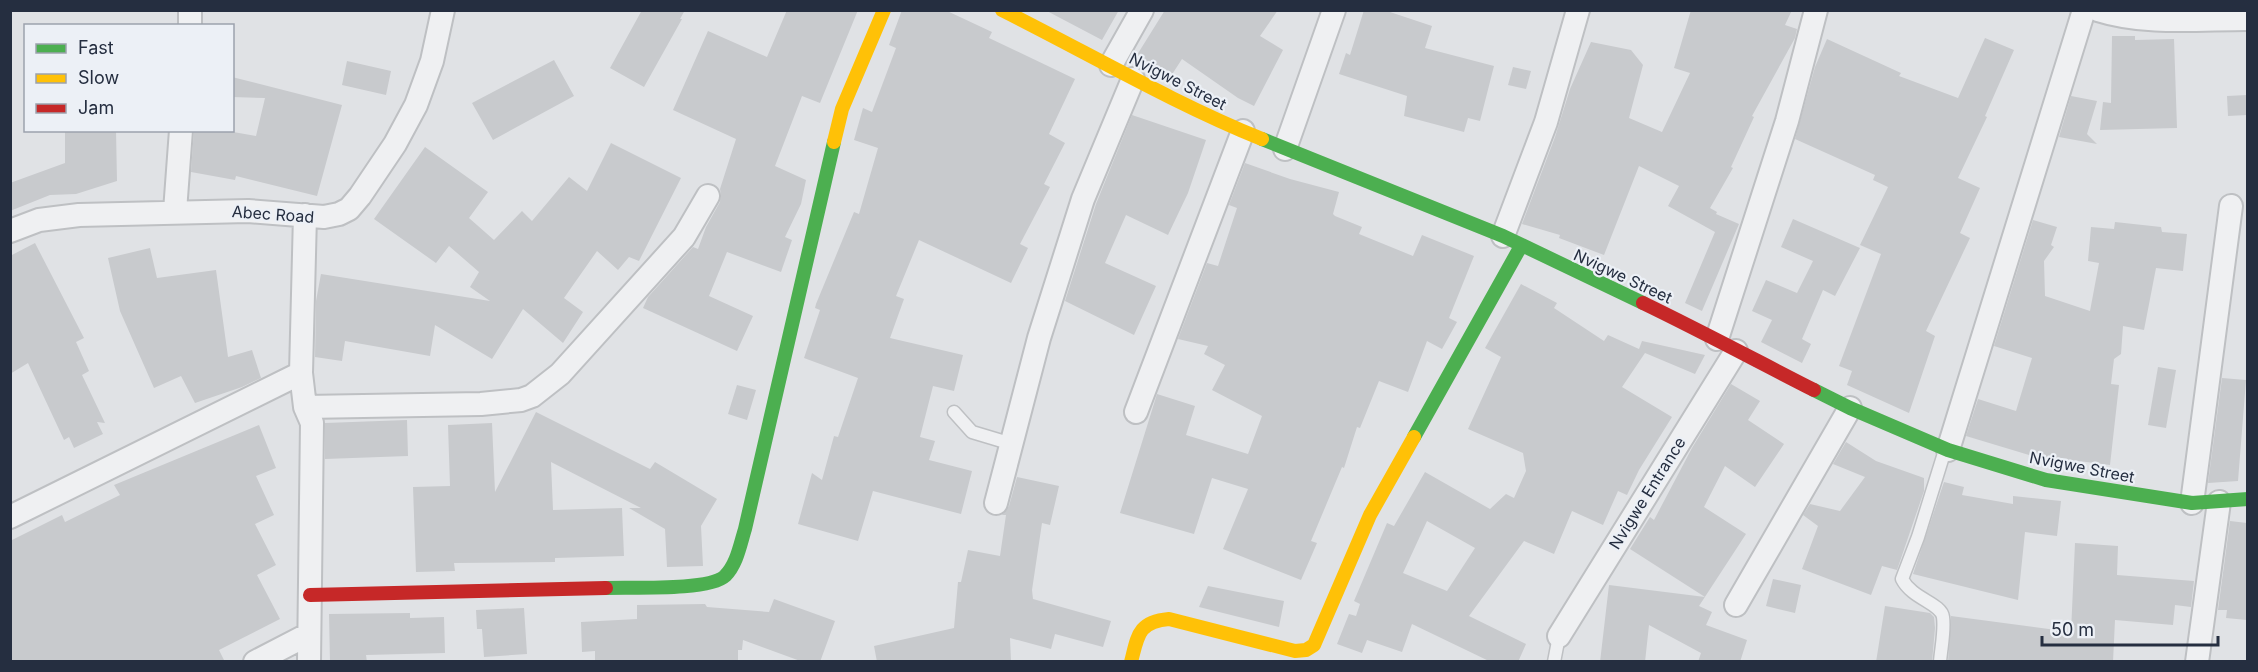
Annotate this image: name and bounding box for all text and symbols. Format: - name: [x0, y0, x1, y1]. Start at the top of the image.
- legend: [24, 24, 234, 132]
- text: Fast: [78, 37, 114, 58]
- street label: Nvigwe Street: [1126, 48, 1230, 114]
- text: Slow: [78, 67, 119, 88]
- text: Jam: [78, 97, 114, 118]
- street label: Abec Road: [231, 201, 315, 227]
- street label: Nvigwe Street: [1570, 244, 1676, 308]
- street label: Nvigwe Entrance: [1604, 433, 1690, 553]
- street label: Nvigwe Street: [2028, 447, 2136, 487]
- scale bar: [2042, 609, 2218, 647]
- text: 50 m: [2051, 619, 2094, 640]

